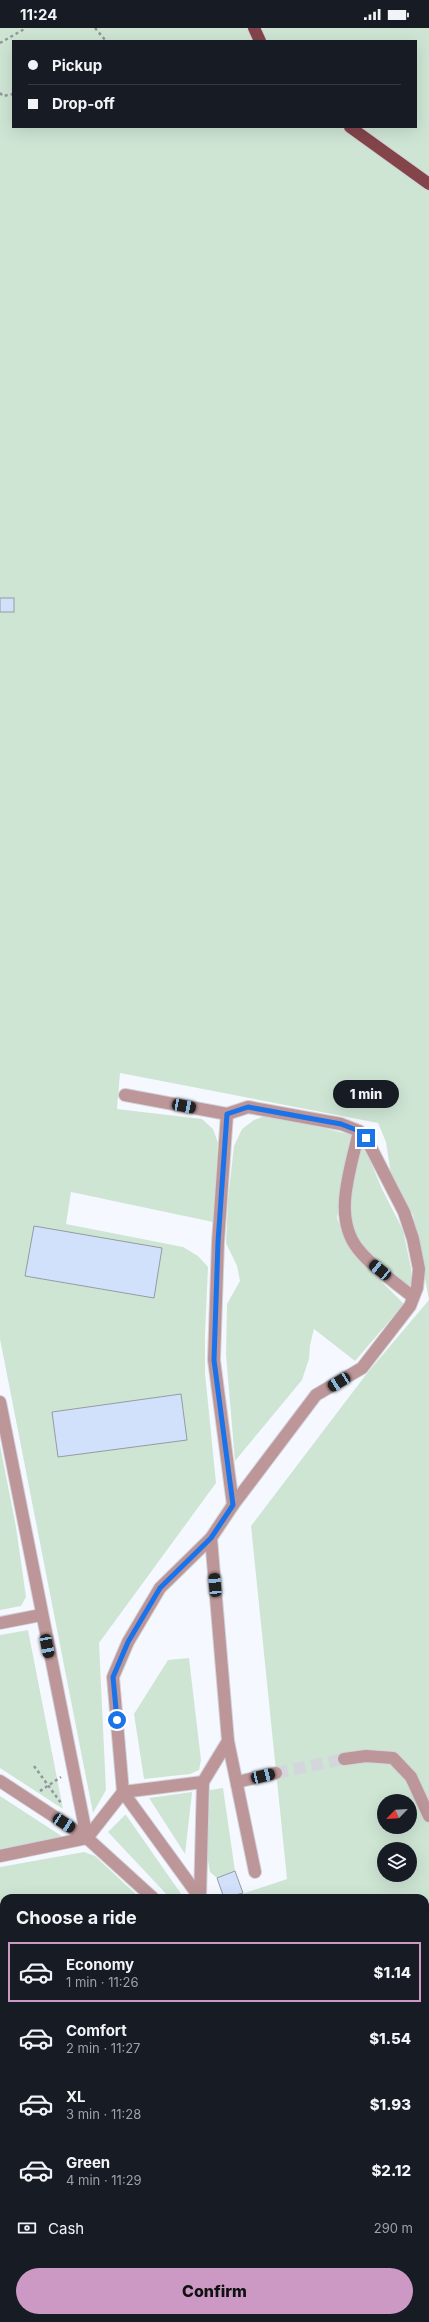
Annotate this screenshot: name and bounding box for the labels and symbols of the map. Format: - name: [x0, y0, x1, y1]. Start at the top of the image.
- callout: 1 min: [333, 1080, 399, 1108]
- car: [171, 1098, 197, 1114]
- route end: [357, 1129, 375, 1147]
- car: [367, 1258, 393, 1282]
- car: [326, 1371, 352, 1393]
- car: [208, 1573, 222, 1597]
- car: [39, 1633, 55, 1659]
- route start: [108, 1711, 126, 1729]
- car: [250, 1767, 276, 1785]
- north arrow: [377, 1794, 417, 1834]
- car: [51, 1811, 77, 1835]

